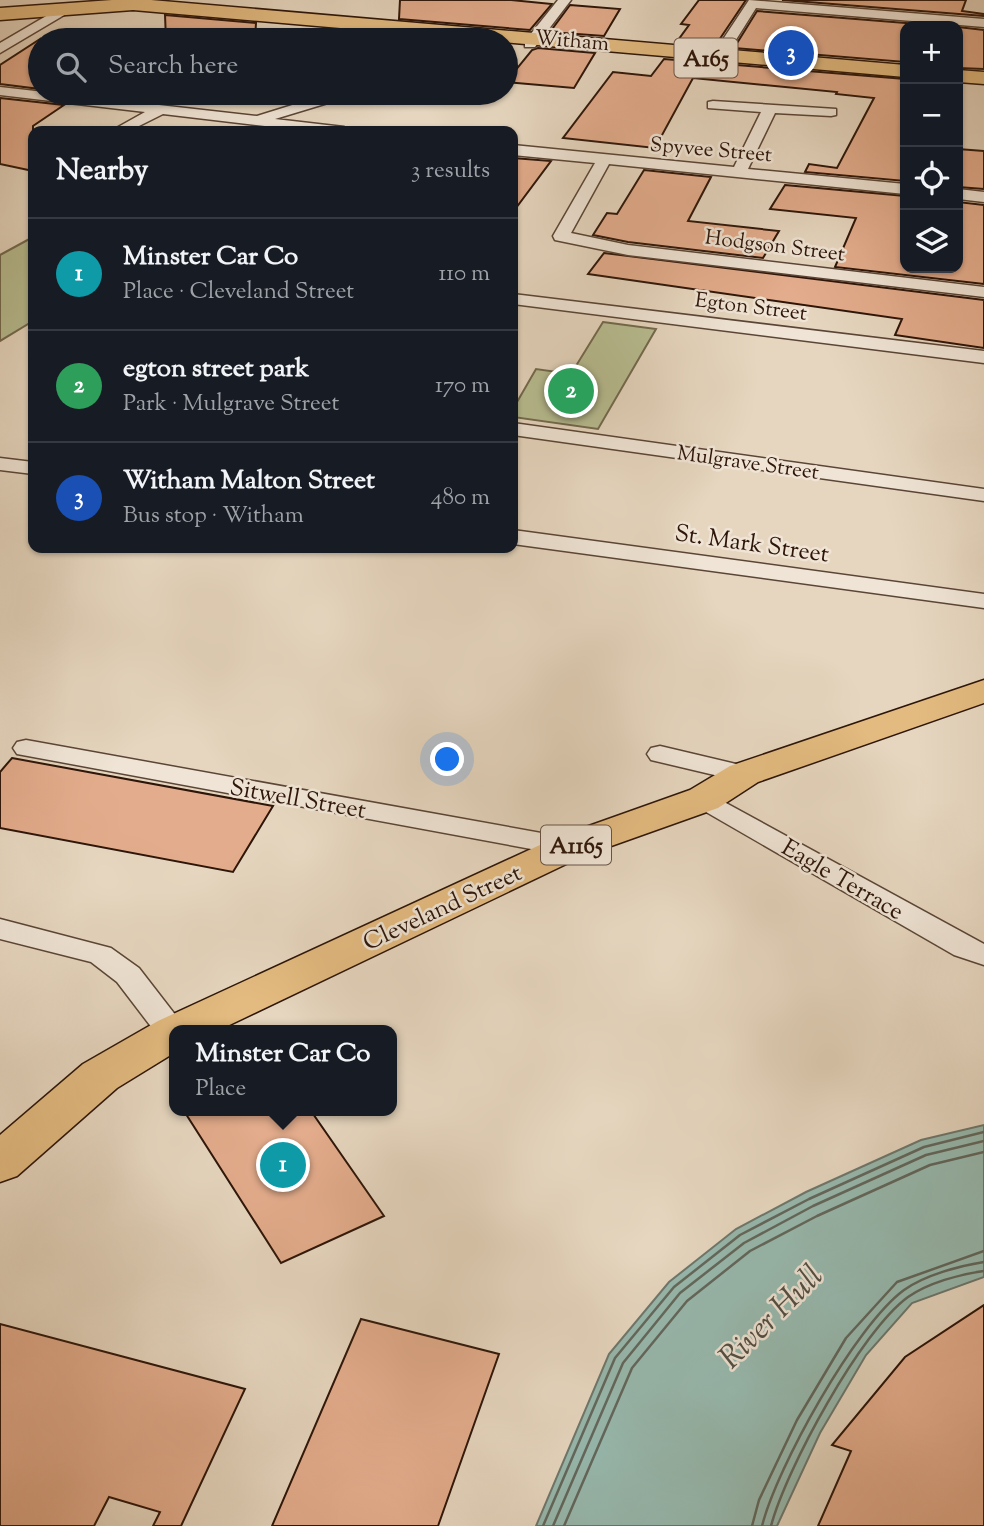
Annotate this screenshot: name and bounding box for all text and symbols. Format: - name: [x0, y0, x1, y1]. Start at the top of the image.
- map controls: [900, 21, 963, 273]
- button: +: [900, 21, 963, 84]
- street label: Witham: [533, 24, 610, 60]
- pin: 3: [768, 27, 814, 79]
- search box: [28, 28, 518, 105]
- road number: A165: [674, 39, 738, 78]
- icon: search: [52, 48, 90, 86]
- text: Search here: [108, 48, 238, 85]
- button: −: [900, 84, 963, 147]
- street label: Spyvee Street: [648, 131, 773, 171]
- button: locate: [900, 147, 963, 210]
- text: Nearby: [56, 150, 148, 193]
- text: 3 results: [411, 155, 490, 188]
- button: layers: [900, 210, 963, 273]
- street label: Hodgson Street: [703, 224, 846, 270]
- text: Minster Car Co: [123, 239, 298, 276]
- text: 1: [75, 258, 83, 291]
- text: 110 m: [439, 258, 490, 291]
- text: Place · Cleveland Street: [123, 276, 354, 309]
- street label: Egton Street: [693, 286, 809, 330]
- text: egton street park: [123, 351, 309, 388]
- pin: 2: [548, 365, 594, 417]
- text: 2: [74, 370, 84, 403]
- text: 170 m: [435, 370, 490, 403]
- text: Park · Mulgrave Street: [123, 388, 339, 421]
- street label: Mulgrave Street: [675, 439, 821, 489]
- text: Witham Malton Street: [123, 463, 375, 500]
- text: 3: [74, 482, 84, 515]
- text: 480 m: [431, 482, 490, 515]
- text: Bus stop · Witham: [123, 500, 304, 533]
- street label: St. Mark Street: [672, 517, 831, 573]
- your location: [430, 742, 464, 776]
- street label: Sitwell Street: [227, 771, 369, 829]
- road number: A1165: [541, 825, 611, 864]
- street label: Eagle Terrace: [774, 832, 910, 930]
- street label: Cleveland Street: [358, 857, 528, 961]
- popup: [169, 1025, 397, 1116]
- text: Minster Car Co: [195, 1036, 371, 1073]
- text: Place: [195, 1073, 246, 1106]
- pin: 1: [260, 1139, 306, 1191]
- water label: River Hull: [710, 1256, 835, 1381]

